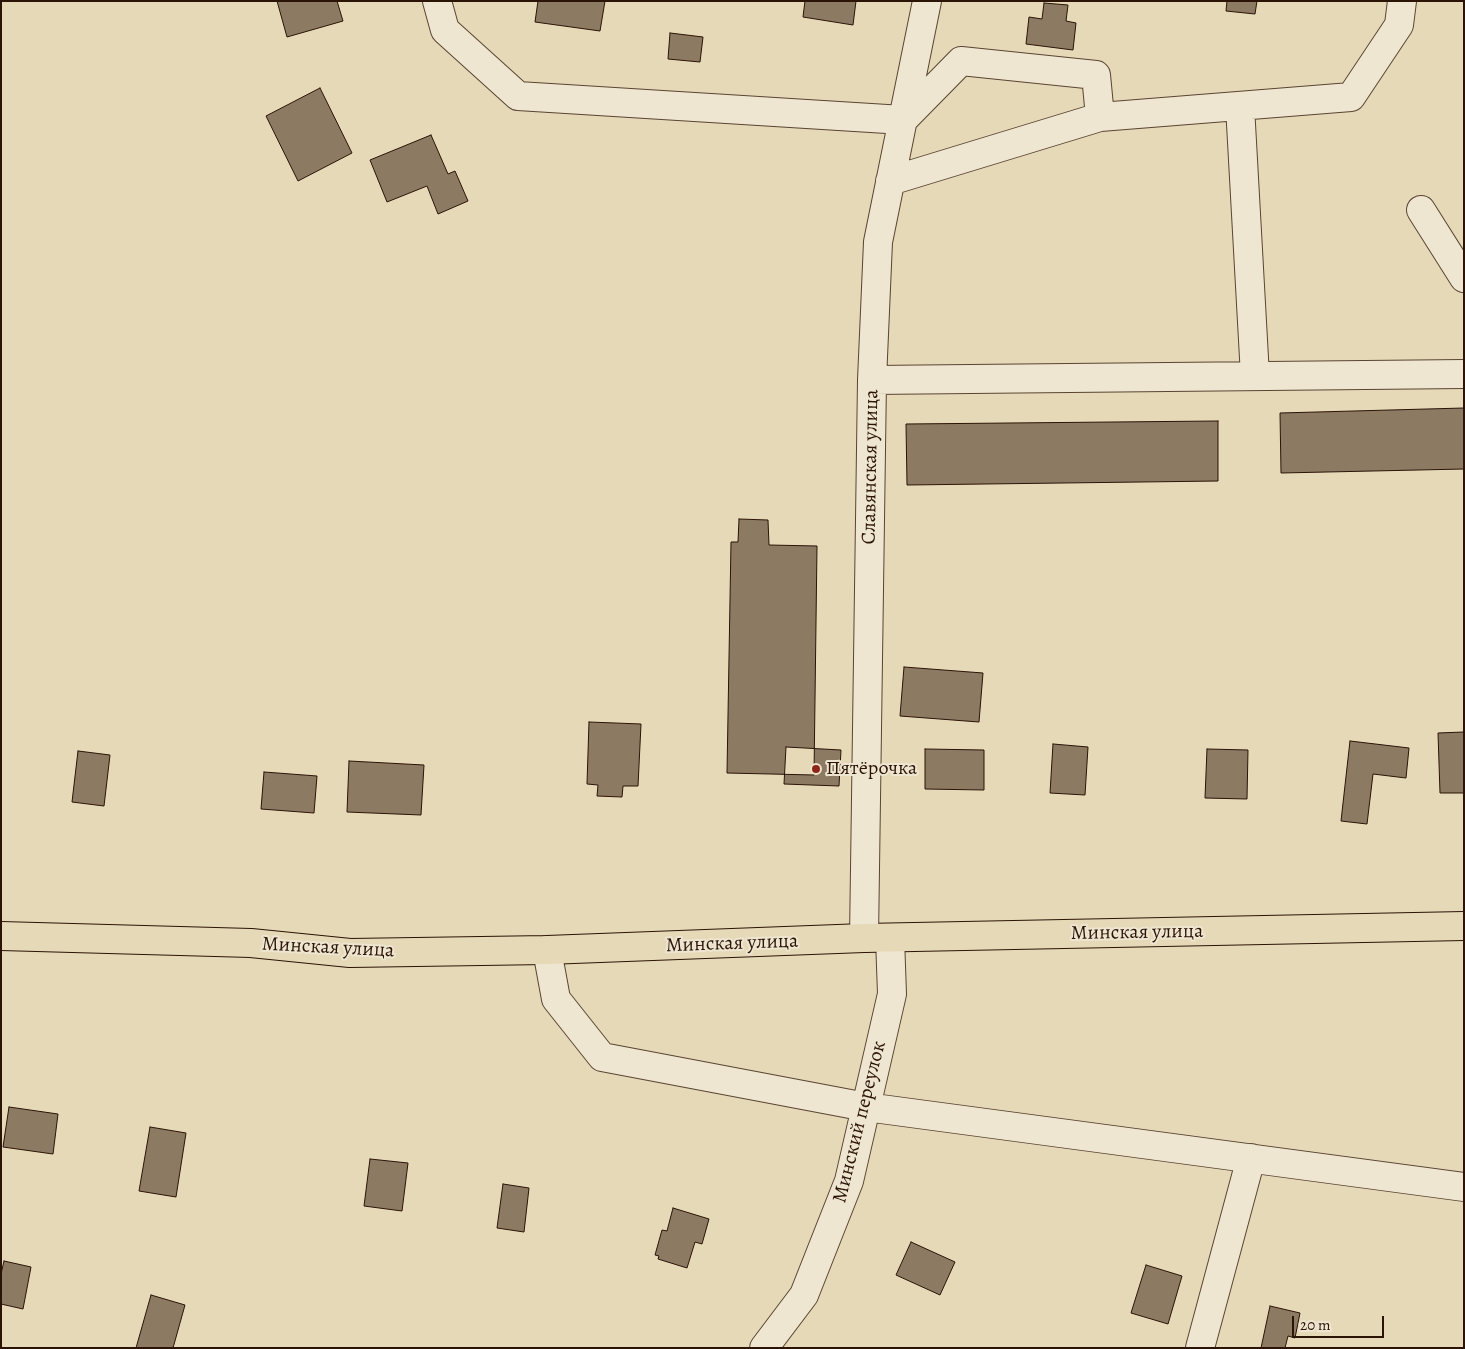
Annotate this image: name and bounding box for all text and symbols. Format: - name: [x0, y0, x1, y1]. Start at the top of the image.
- street label: Славянская улица: [858, 389, 884, 545]
- place label: Пятёрочка: [826, 757, 917, 781]
- marker: Пятёрочка: [810, 763, 822, 775]
- street label: Минская улица: [1070, 920, 1204, 946]
- street label: Минская улица: [665, 930, 799, 958]
- street label: Минская улица: [261, 933, 395, 963]
- street label: Минский переулок: [828, 1038, 892, 1206]
- scale bar: [1295, 1306, 1388, 1338]
- text: 20 m: [1300, 1315, 1331, 1335]

